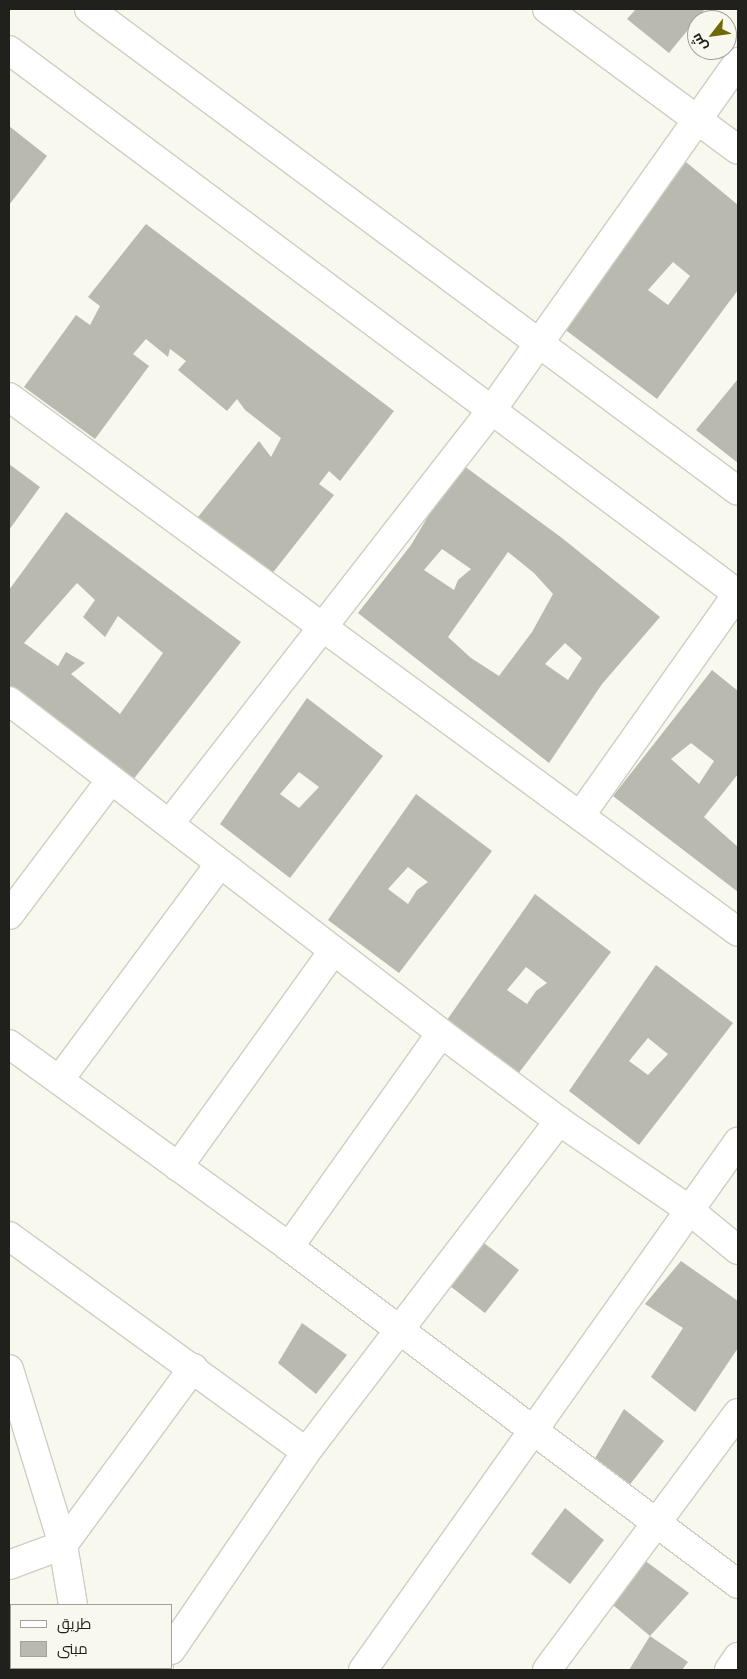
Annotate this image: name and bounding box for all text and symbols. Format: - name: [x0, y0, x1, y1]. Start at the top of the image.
- north arrow: [687, 10, 737, 60]
- text: ش: [689, 31, 710, 53]
- legend: [10, 1604, 172, 1669]
- text: طريق: [57, 1617, 91, 1632]
- text: مبنى: [57, 1642, 88, 1657]

